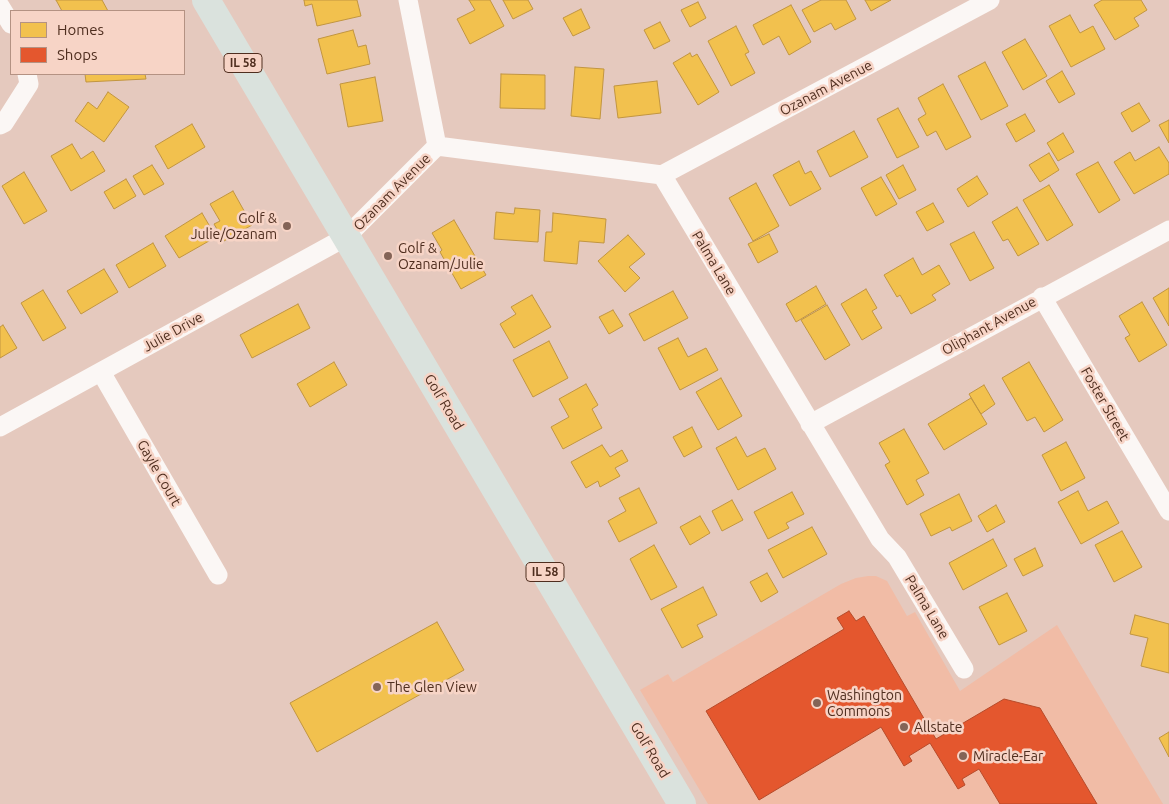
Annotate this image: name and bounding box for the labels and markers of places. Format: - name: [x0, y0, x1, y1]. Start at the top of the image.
- place label: Golf & Julie/Ozanam: [191, 210, 277, 242]
- marker: Golf & Julie/Ozanam: [281, 220, 293, 232]
- place label: Golf & Ozanam/Julie: [398, 240, 484, 272]
- marker: Golf & Ozanam/Julie: [382, 250, 394, 262]
- place label: The Glen View: [387, 679, 477, 695]
- marker: The Glen View: [371, 681, 383, 693]
- place label: Washington Commons: [827, 687, 902, 720]
- marker: Washington Commons: [811, 697, 823, 709]
- place label: Allstate: [914, 719, 962, 735]
- marker: Allstate: [898, 721, 910, 733]
- place label: Miracle-Ear: [973, 748, 1043, 764]
- marker: Miracle-Ear: [957, 750, 969, 762]

